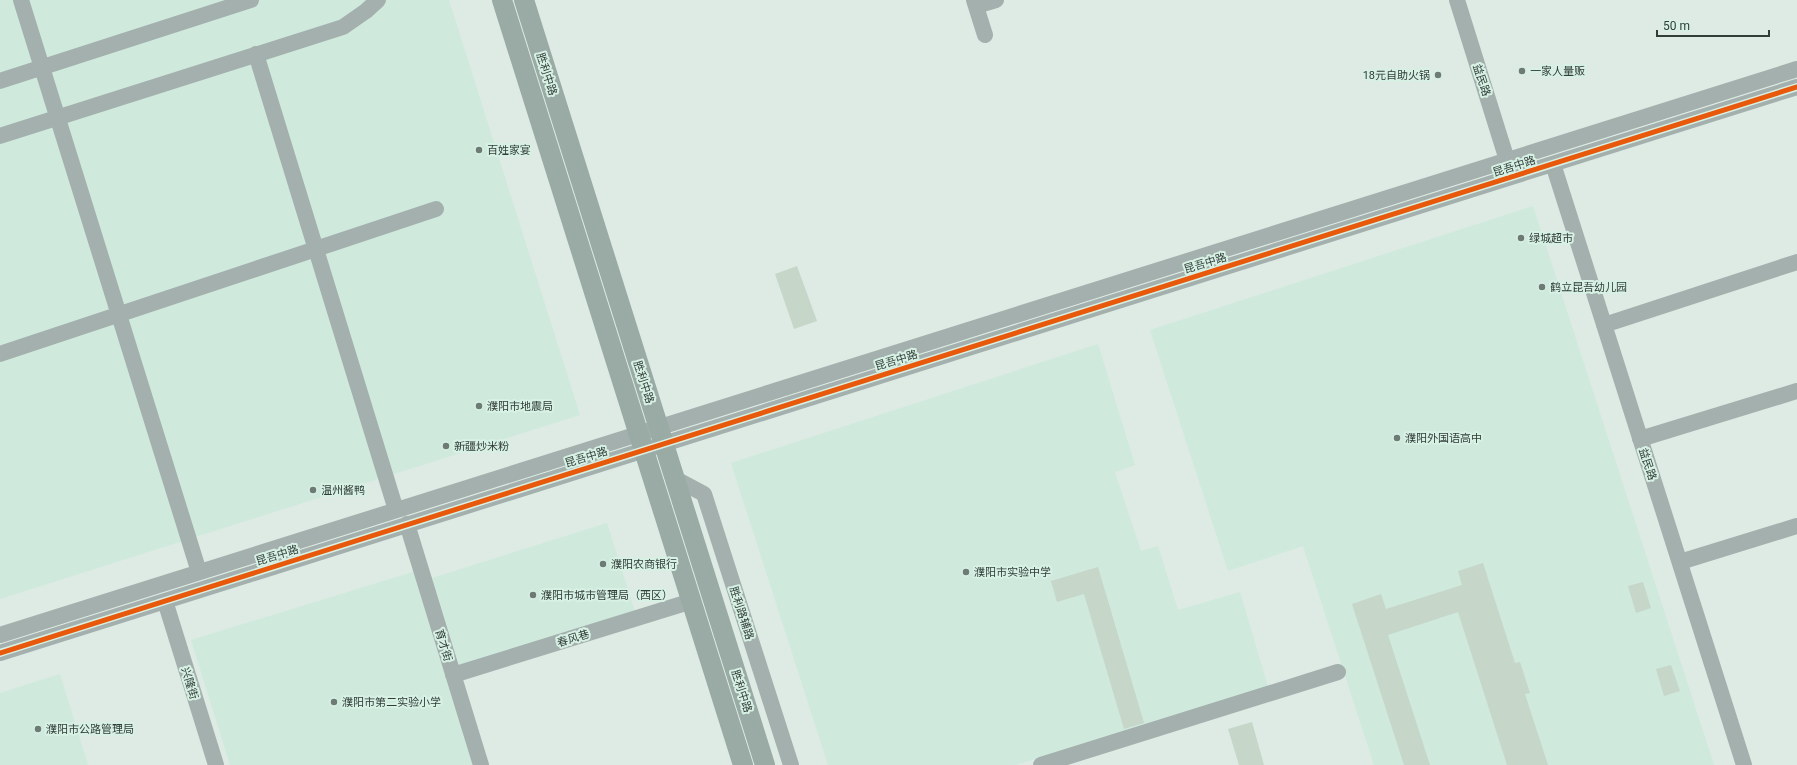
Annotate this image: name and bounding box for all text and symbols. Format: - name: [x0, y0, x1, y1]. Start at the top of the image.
- scale bar: [1657, 12, 1769, 38]
- text: 50 m: [1663, 19, 1690, 33]
- street label: 胜利中路: [534, 51, 560, 97]
- street label: 益民路: [1470, 62, 1493, 98]
- place label: 一家人量贩: [1530, 65, 1585, 78]
- marker: 一家人量贩: [1517, 66, 1527, 76]
- place label: 18元自助火锅: [1363, 69, 1430, 82]
- marker: 18元自助火锅: [1433, 70, 1443, 80]
- place label: 百姓家宴: [487, 144, 531, 157]
- marker: 百姓家宴: [474, 145, 484, 155]
- street label: 昆吾中路: [1491, 153, 1537, 179]
- place label: 绿城超市: [1529, 232, 1573, 245]
- marker: 绿城超市: [1516, 233, 1526, 243]
- street label: 昆吾中路: [1182, 251, 1228, 276]
- place label: 鹤立昆吾幼儿园: [1550, 281, 1627, 294]
- marker: 鹤立昆吾幼儿园: [1537, 282, 1547, 292]
- street label: 昆吾中路: [873, 348, 919, 373]
- street label: 胜利中路: [631, 359, 657, 405]
- place label: 濮阳市地震局: [487, 400, 553, 413]
- marker: 濮阳市地震局: [474, 401, 484, 411]
- place label: 濮阳外国语高中: [1405, 432, 1482, 445]
- marker: 濮阳外国语高中: [1392, 433, 1402, 443]
- place label: 新疆炒米粉: [454, 440, 509, 453]
- marker: 新疆炒米粉: [441, 441, 451, 451]
- street label: 昆吾中路: [563, 445, 609, 470]
- street label: 益民路: [1636, 446, 1659, 482]
- place label: 温州酱鸭: [321, 484, 365, 497]
- marker: 温州酱鸭: [308, 485, 318, 495]
- street label: 昆吾中路: [254, 543, 300, 568]
- place label: 濮阳农商银行: [611, 558, 677, 571]
- marker: 濮阳农商银行: [598, 559, 608, 569]
- place label: 濮阳市实验中学: [974, 566, 1051, 579]
- marker: 濮阳市实验中学: [961, 567, 971, 577]
- street label: 胜利路辅路: [727, 585, 756, 641]
- place label: 濮阳市城市管理局（西区）: [541, 589, 673, 602]
- marker: 濮阳市城市管理局（西区）: [528, 590, 538, 600]
- street label: 育才街: [432, 627, 455, 663]
- street label: 春风巷: [555, 627, 591, 650]
- street label: 兴隆街: [178, 665, 201, 701]
- street label: 胜利中路: [729, 668, 755, 714]
- place label: 濮阳市第二实验小学: [342, 696, 441, 709]
- marker: 濮阳市第二实验小学: [329, 697, 339, 707]
- place label: 濮阳市公路管理局: [46, 723, 134, 736]
- marker: 濮阳市公路管理局: [33, 724, 43, 734]

